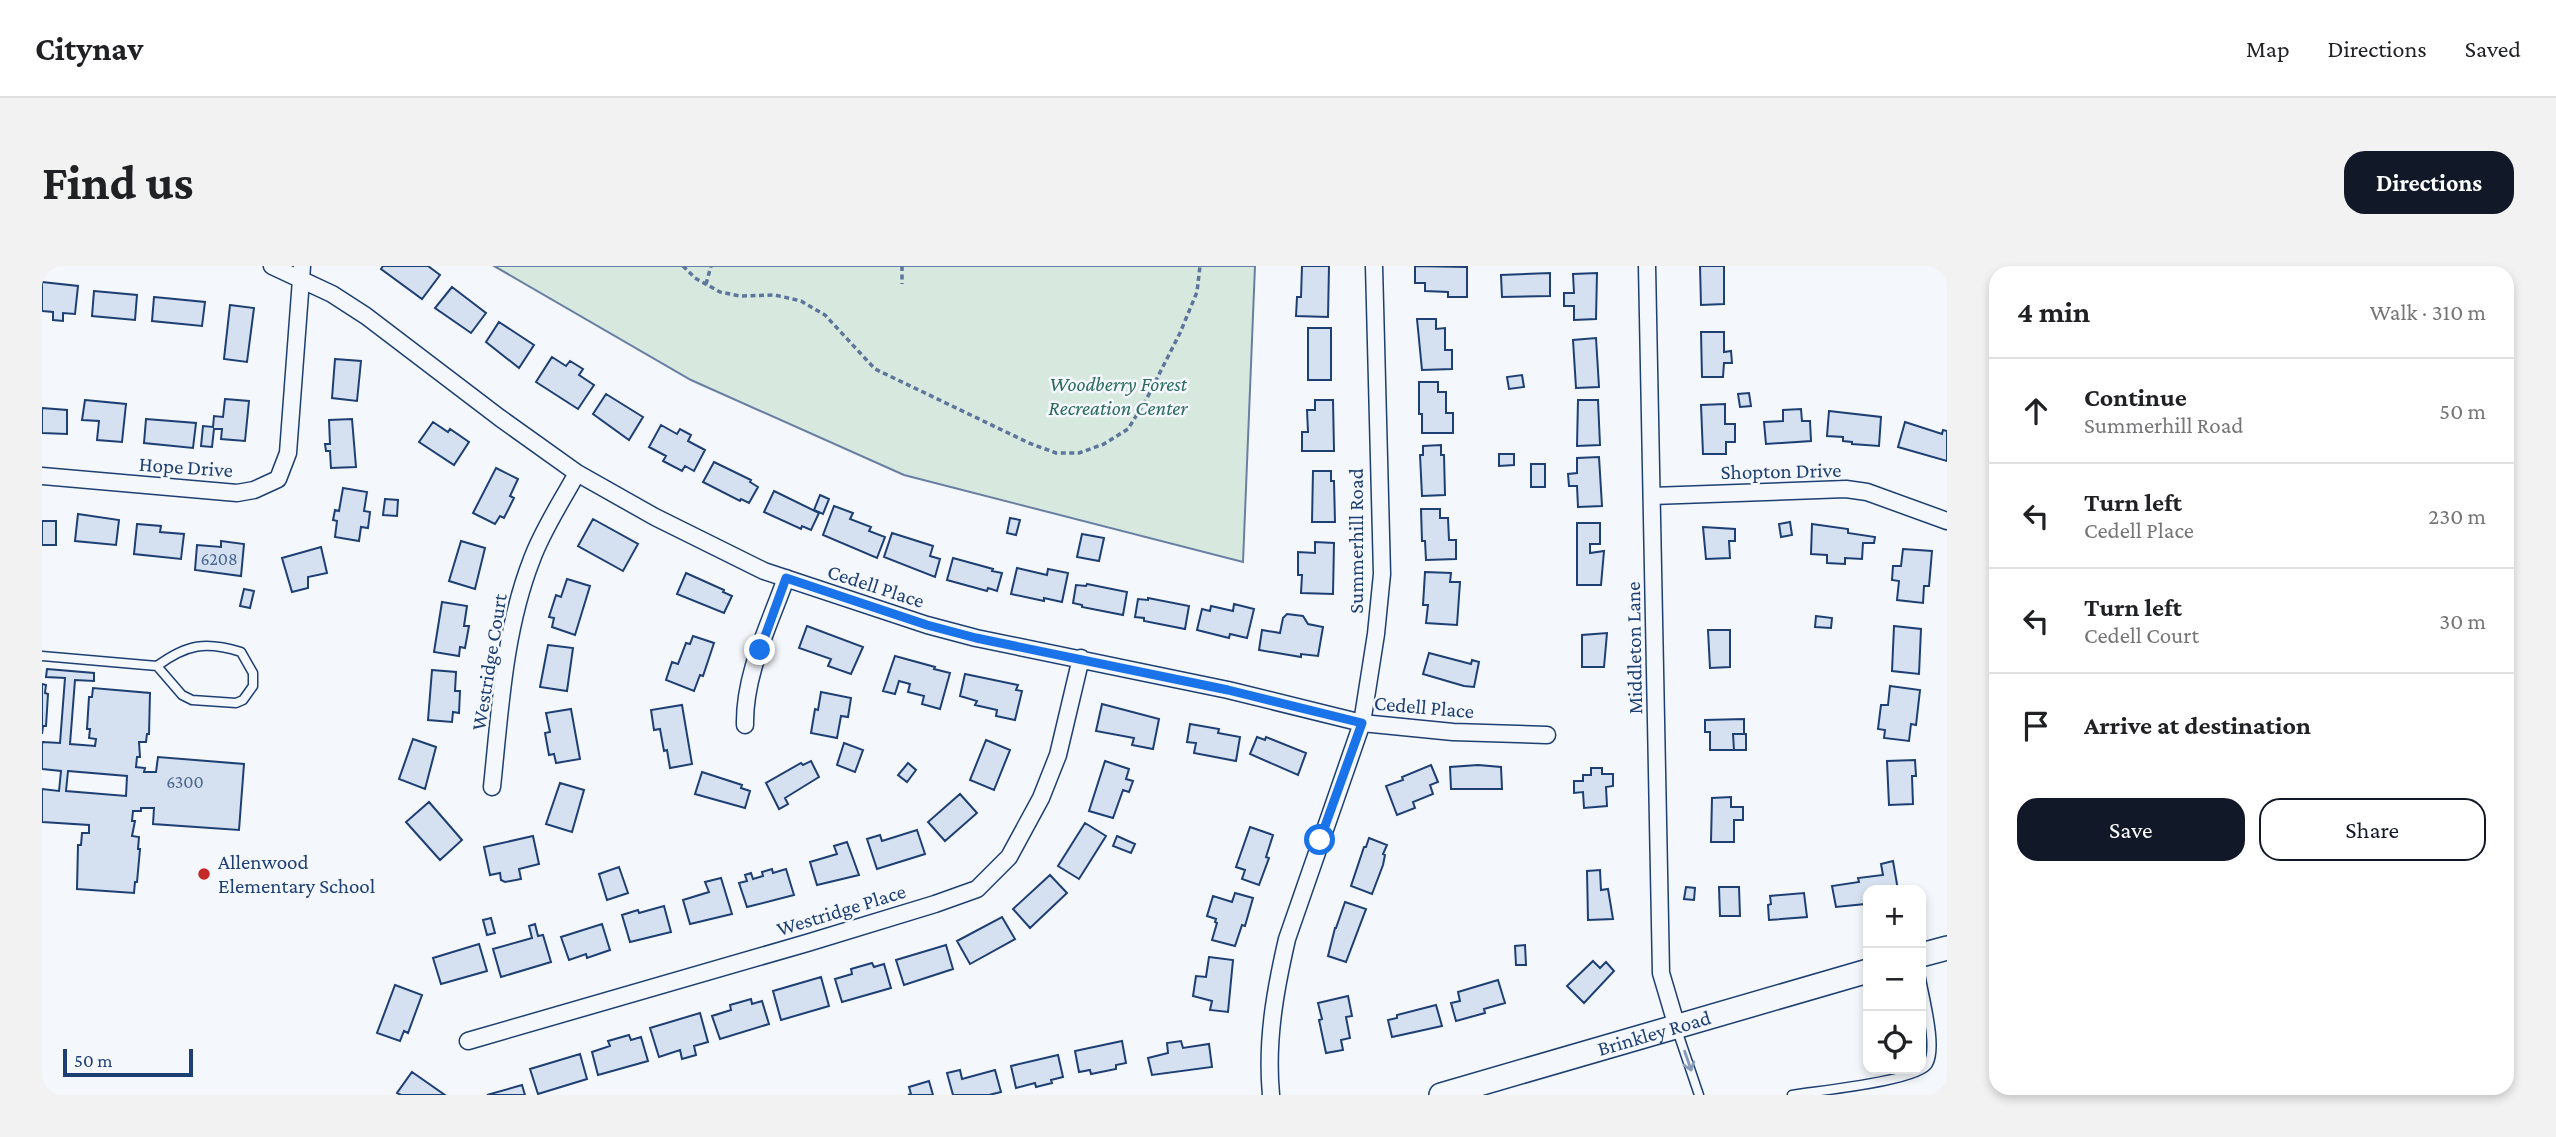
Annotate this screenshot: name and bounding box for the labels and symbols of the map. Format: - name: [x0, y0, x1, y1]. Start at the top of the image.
- park label: Woodberry Forest Recreation Center: [1048, 372, 1188, 420]
- street label: Hope Drive: [138, 452, 234, 482]
- street label: Shopton Drive: [1720, 458, 1842, 484]
- street label: Summerhill Road: [1344, 468, 1368, 614]
- house number: 6208: [200, 549, 238, 569]
- street label: Cedell Place: [825, 559, 927, 613]
- street label: Middleton Lane: [1621, 581, 1647, 715]
- street label: Westridge Court: [466, 591, 512, 732]
- route end: [744, 634, 775, 665]
- street label: Cedell Place: [1373, 691, 1475, 723]
- house number: 6300: [166, 772, 204, 792]
- route start: [1304, 824, 1335, 855]
- place label: Allenwood Elementary School: [218, 850, 375, 898]
- marker: Allenwood Elementary School: [196, 866, 212, 882]
- street label: Westridge Place: [774, 879, 908, 941]
- street label: Brinkley Road: [1595, 1005, 1714, 1061]
- scale bar: [63, 1046, 192, 1078]
- one-way arrow: [1683, 1050, 1695, 1072]

